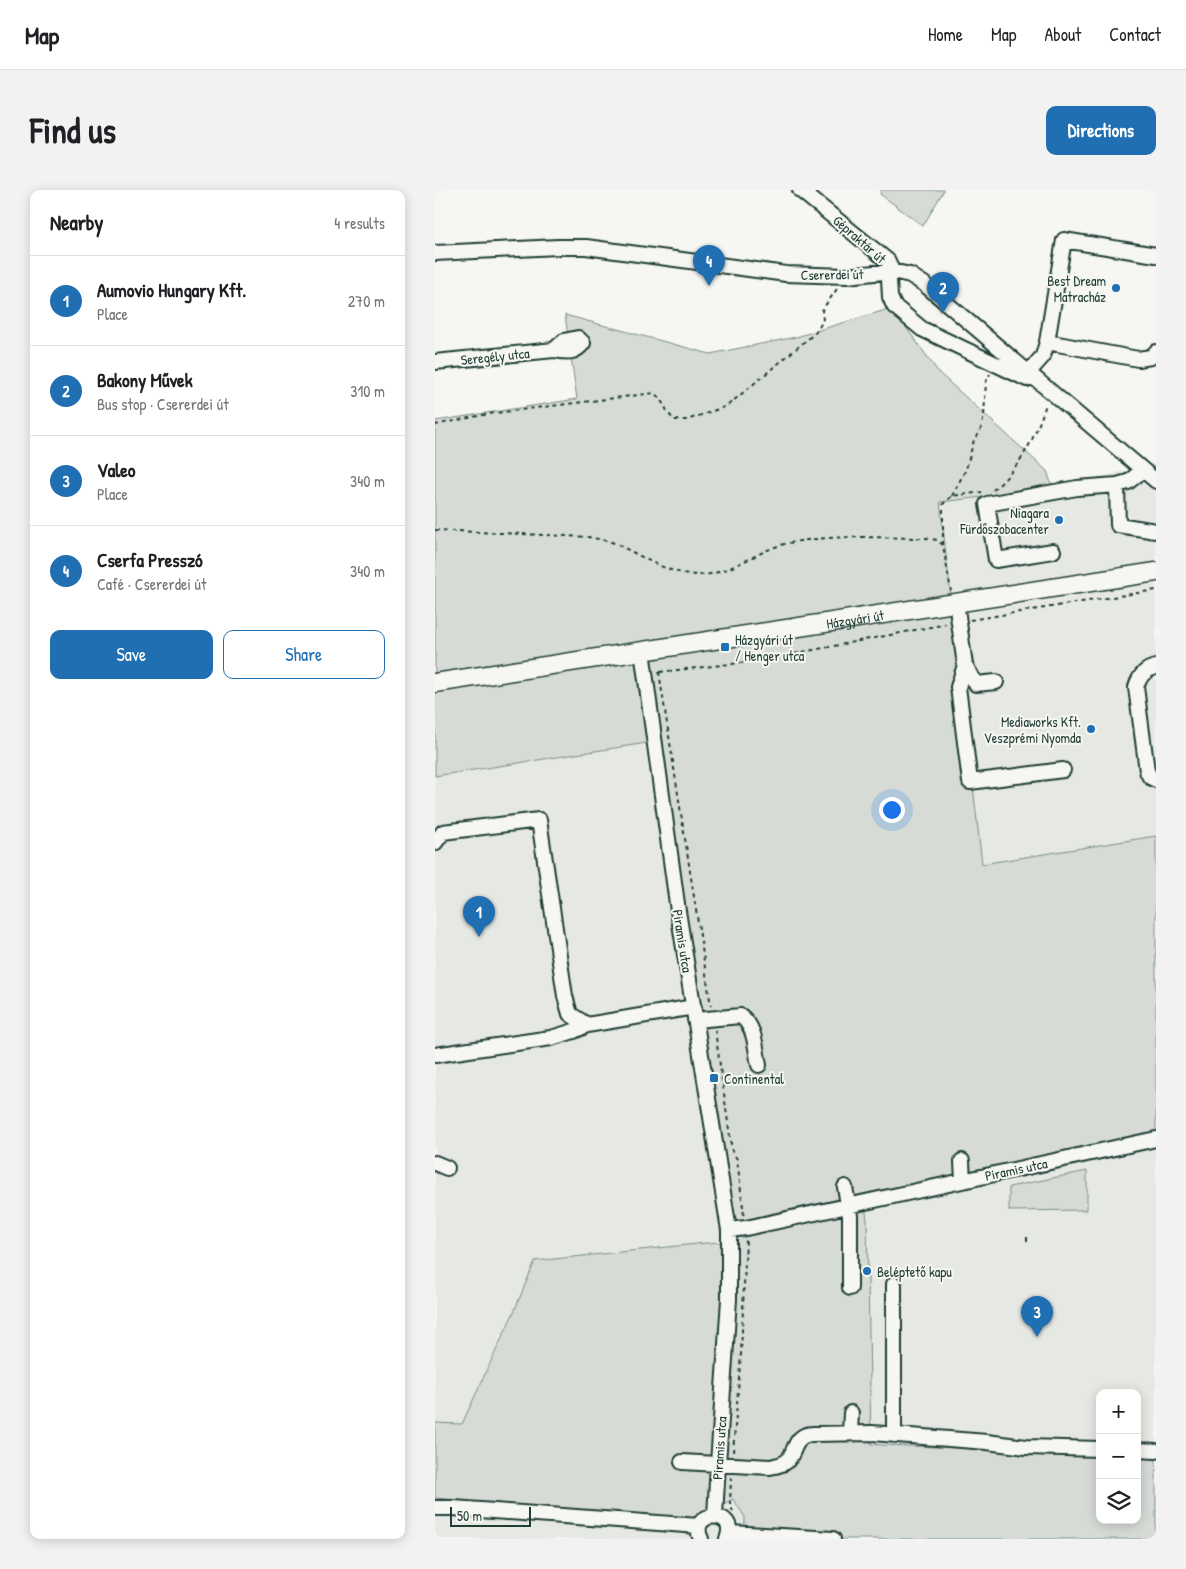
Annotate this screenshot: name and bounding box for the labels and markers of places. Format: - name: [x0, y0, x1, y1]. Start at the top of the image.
- pin: 4: [693, 245, 725, 286]
- place label: Best Dream Matracház: [1047, 271, 1106, 306]
- pin: 2: [927, 272, 959, 313]
- marker: Best Dream Matracház: [1110, 282, 1122, 294]
- place label: Niagara Fürdőszobacenter: [959, 503, 1050, 538]
- marker: Niagara Fürdőszobacenter: [1053, 514, 1065, 526]
- place label: Házgyári út / Henger utca: [735, 630, 805, 666]
- marker: Házgyári út / Henger utca: [719, 641, 731, 653]
- place label: Mediaworks Kft. Veszprémi Nyomda: [984, 712, 1082, 748]
- marker: Mediaworks Kft. Veszprémi Nyomda: [1085, 723, 1097, 735]
- pin: 1: [463, 896, 495, 937]
- place label: Continental: [724, 1069, 784, 1088]
- marker: Continental: [708, 1072, 720, 1084]
- place label: Beléptető kapu: [877, 1262, 952, 1282]
- marker: Beléptető kapu: [861, 1265, 873, 1277]
- pin: 3: [1021, 1296, 1053, 1337]

